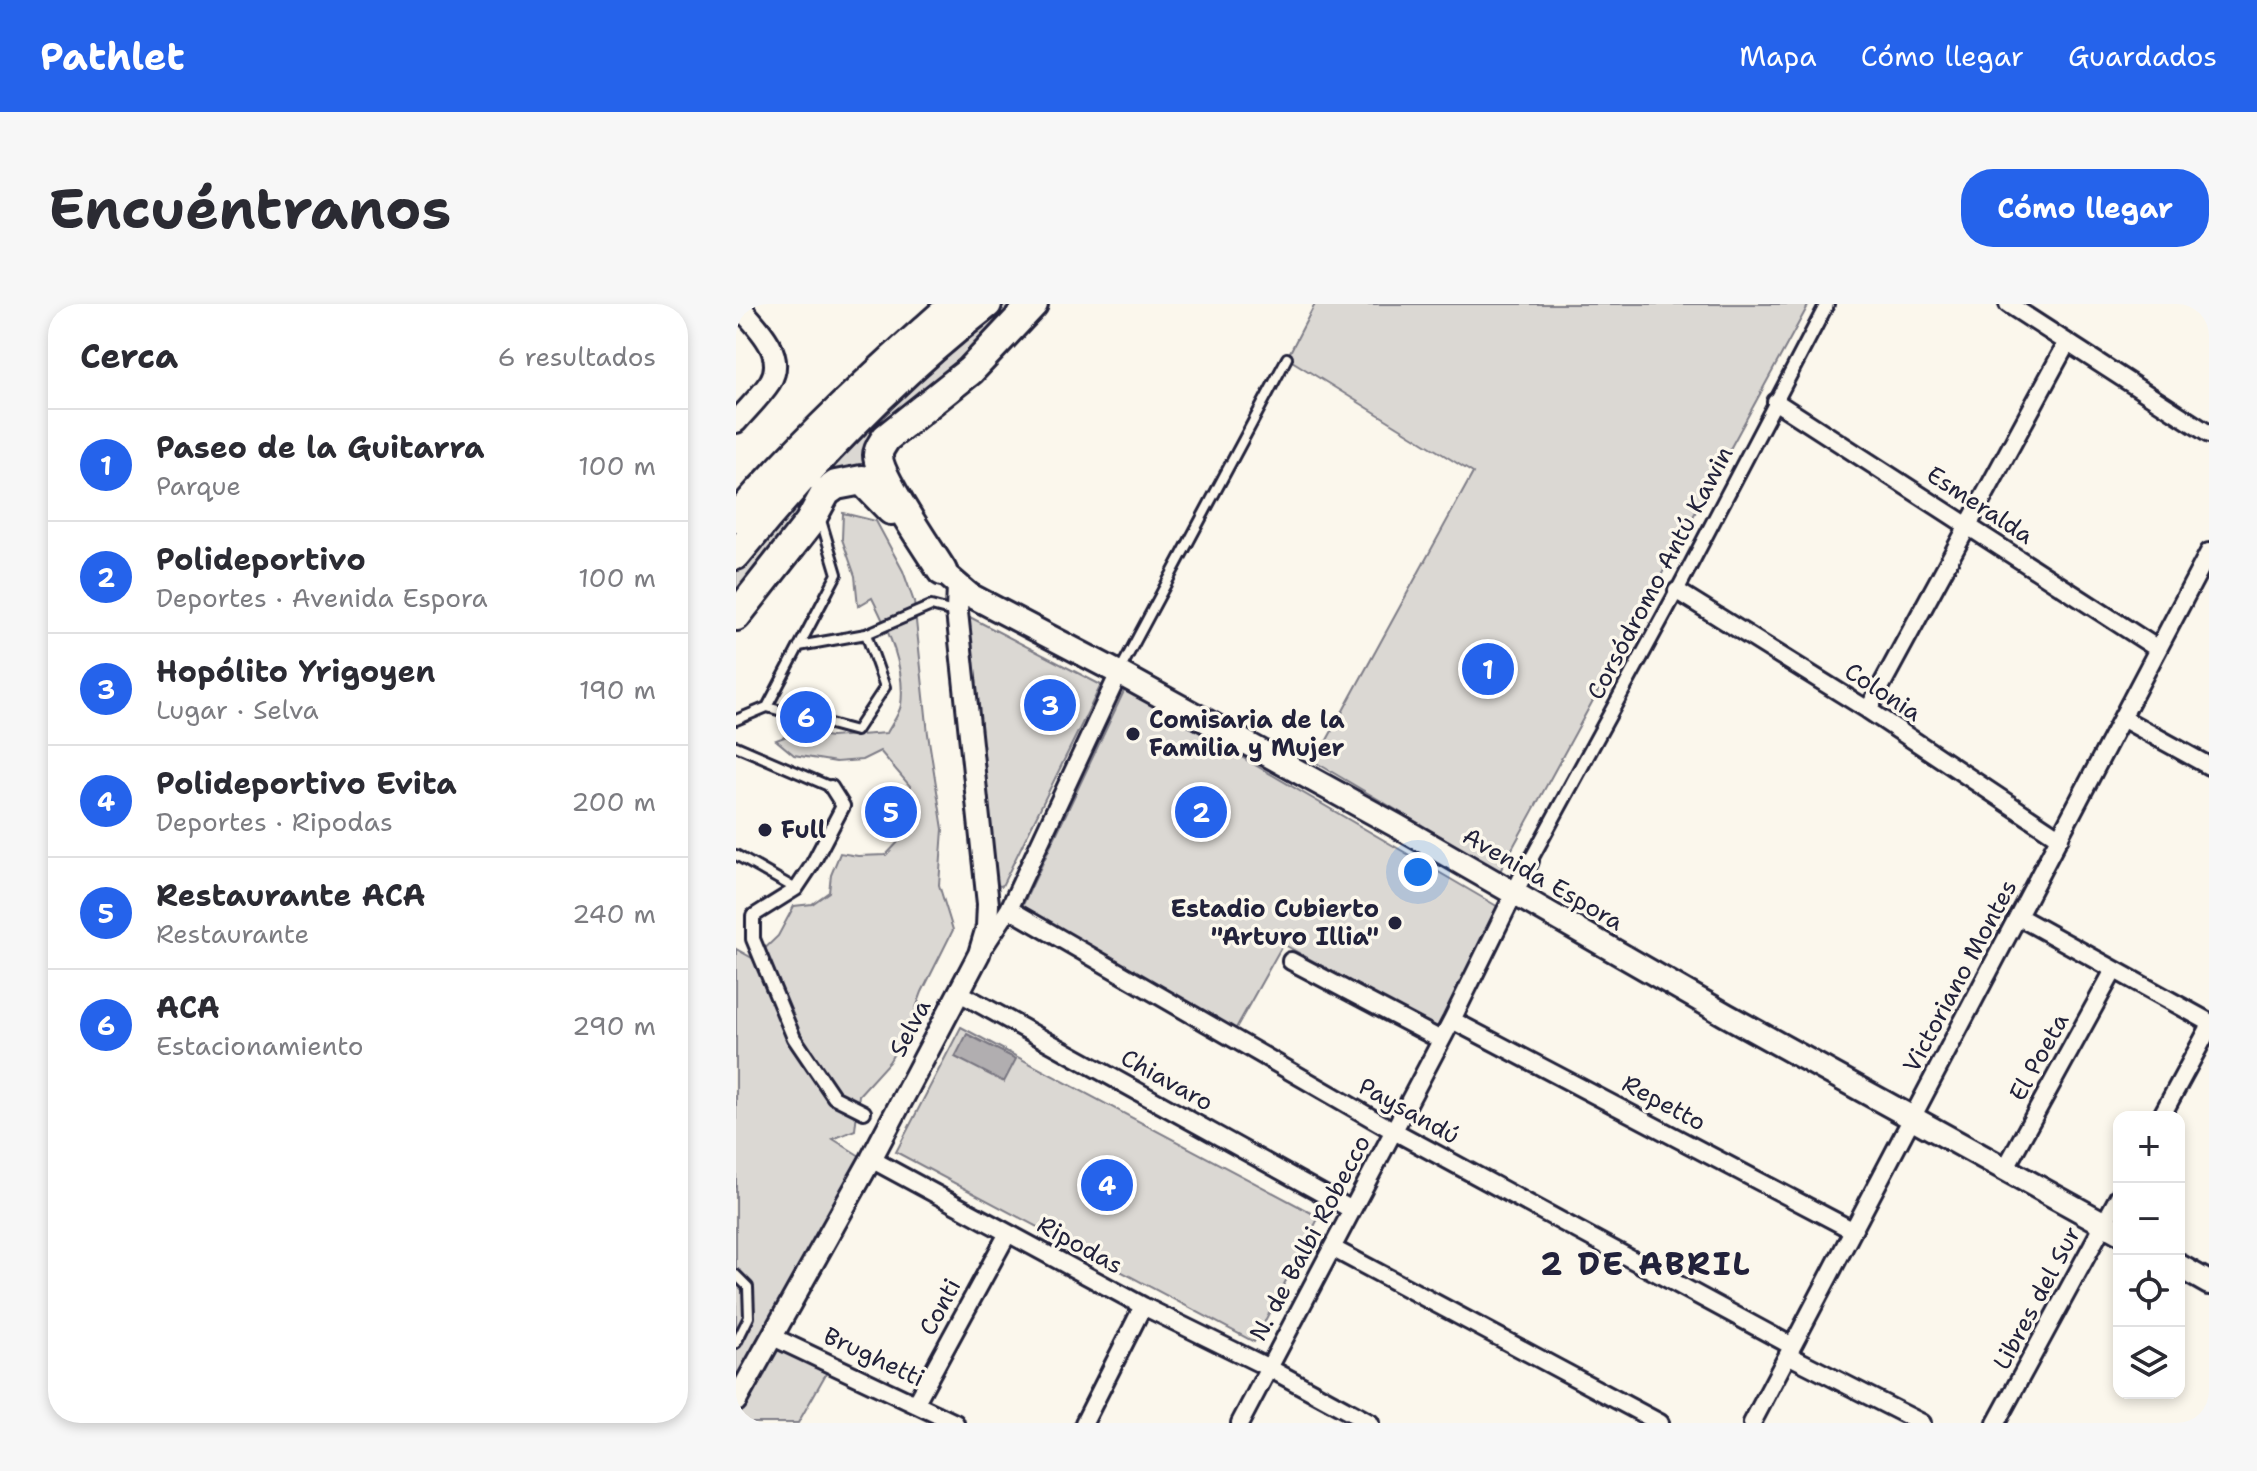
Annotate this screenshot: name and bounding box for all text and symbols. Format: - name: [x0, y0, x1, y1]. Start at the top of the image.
- text: Pathlet: [40, 31, 185, 82]
- text: Mapa: [1739, 37, 1817, 75]
- text: Cómo llegar: [1861, 37, 2024, 75]
- text: Guardados: [2068, 37, 2217, 75]
- button: Cómo llegar: [1961, 169, 2209, 247]
- text: Encuéntranos: [48, 171, 451, 246]
- text: Cerca: [80, 333, 178, 379]
- text: 6 resultados: [497, 339, 656, 374]
- text: Paseo de la Guitarra: [156, 427, 485, 468]
- street label: Corsódromo Antú Kawin: [1580, 441, 1740, 705]
- text: 1: [100, 448, 112, 483]
- text: 100 m: [578, 448, 656, 483]
- street label: Esmeralda: [1920, 459, 2040, 552]
- text: Parque: [156, 468, 241, 503]
- text: Polideportivo: [156, 539, 366, 580]
- text: 2: [97, 560, 115, 595]
- text: 100 m: [578, 560, 656, 595]
- text: Deportes · Avenida Espora: [156, 580, 488, 615]
- pin: 1: [1462, 639, 1514, 699]
- text: Hopólito Yrigoyen: [156, 651, 435, 692]
- street label: Colonia: [1838, 655, 1928, 729]
- text: 3: [97, 672, 115, 707]
- text: 190 m: [579, 672, 656, 707]
- pin: 3: [1024, 675, 1076, 735]
- pin: 6: [780, 687, 832, 747]
- text: Lugar · Selva: [156, 692, 319, 727]
- place label: Comisaria de la Familia y Mujer: [1149, 704, 1345, 764]
- marker: Comisaria de la Familia y Mujer: [1124, 725, 1142, 743]
- text: Polideportivo Evita: [156, 763, 457, 804]
- pin: 5: [865, 782, 917, 842]
- pin: 2: [1175, 782, 1227, 842]
- text: 4: [97, 784, 115, 819]
- text: 200 m: [571, 784, 656, 819]
- text: Deportes · Ripodas: [156, 804, 393, 839]
- place label: Full: [781, 814, 826, 846]
- street label: Avenida Espora: [1457, 820, 1629, 938]
- marker: Full: [756, 821, 774, 839]
- your location: [1398, 852, 1438, 892]
- street label: Victoriano Montes: [1896, 874, 2024, 1078]
- text: Restaurante ACA: [156, 875, 426, 916]
- place label: Estadio Cubierto "Arturo Illia": [1170, 893, 1379, 953]
- text: 5: [98, 896, 114, 931]
- text: 240 m: [572, 896, 656, 931]
- marker: Estadio Cubierto "Arturo Illia": [1386, 914, 1404, 932]
- text: Restaurante: [156, 916, 309, 951]
- text: ACA: [156, 987, 220, 1028]
- street label: Selva: [882, 994, 938, 1062]
- street label: El Poeta: [2002, 1007, 2076, 1107]
- text: 6: [97, 1008, 115, 1043]
- text: 290 m: [572, 1008, 656, 1043]
- text: Estacionamiento: [156, 1028, 364, 1063]
- street label: Chiavaro: [1115, 1042, 1219, 1118]
- street label: Repetto: [1617, 1068, 1711, 1138]
- street label: Paysandú: [1353, 1070, 1465, 1152]
- map controls: [2113, 1111, 2185, 1399]
- button: +: [2113, 1111, 2185, 1183]
- street label: N. de Balbi Robecco: [1242, 1129, 1378, 1347]
- pin: 4: [1081, 1155, 1133, 1215]
- button: −: [2113, 1183, 2185, 1255]
- street label: Ripodas: [1031, 1208, 1129, 1282]
- street label: Libres del Sur: [1986, 1221, 2088, 1375]
- district label: 2 DE ABRIL: [1540, 1242, 1752, 1285]
- button: locate: [2113, 1255, 2185, 1327]
- street label: Conti: [912, 1273, 968, 1341]
- street label: Brughetti: [818, 1320, 930, 1394]
- button: layers: [2113, 1327, 2185, 1399]

